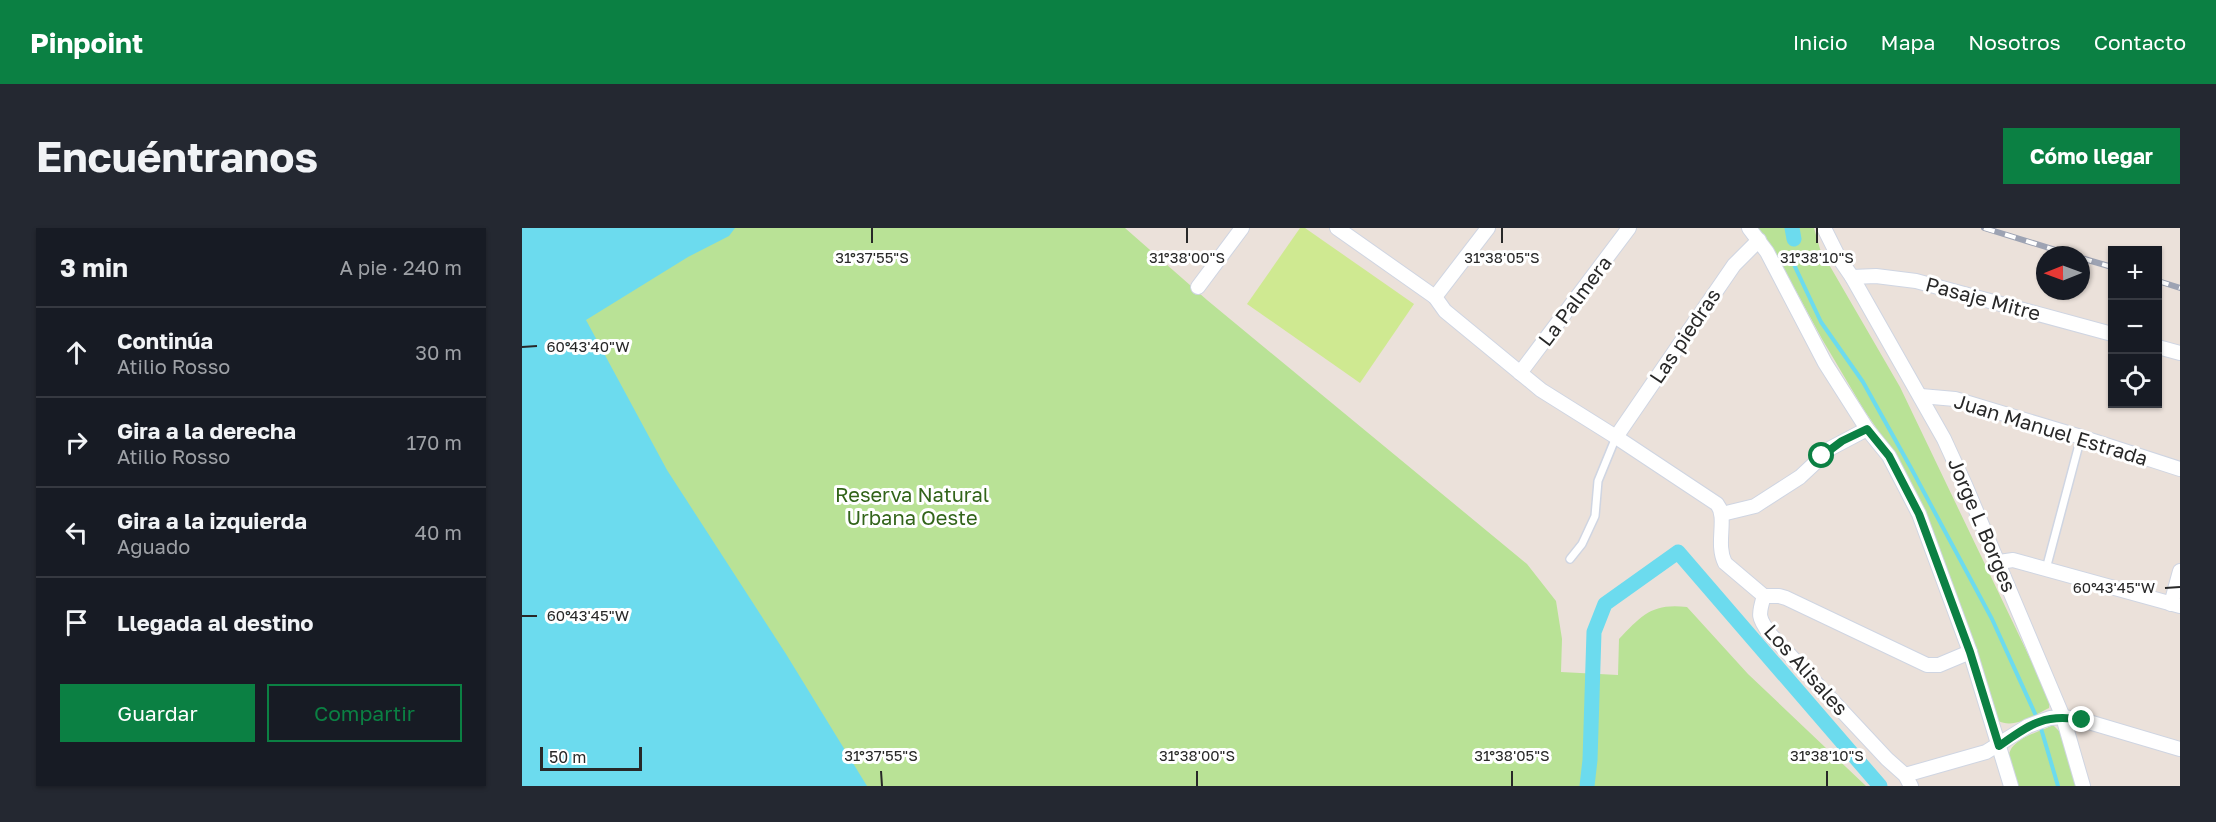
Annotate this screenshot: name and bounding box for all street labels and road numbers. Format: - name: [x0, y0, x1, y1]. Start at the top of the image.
- street label: La Palmera: [1533, 251, 1616, 350]
- street label: Pasaje Mitre: [1923, 271, 2043, 325]
- street label: Las piedras: [1644, 283, 1725, 388]
- street label: Juan Manuel Estrada: [1952, 388, 2151, 470]
- street label: Jorge L Borges: [1944, 454, 2022, 595]
- street label: Los Alisales: [1760, 619, 1854, 720]

